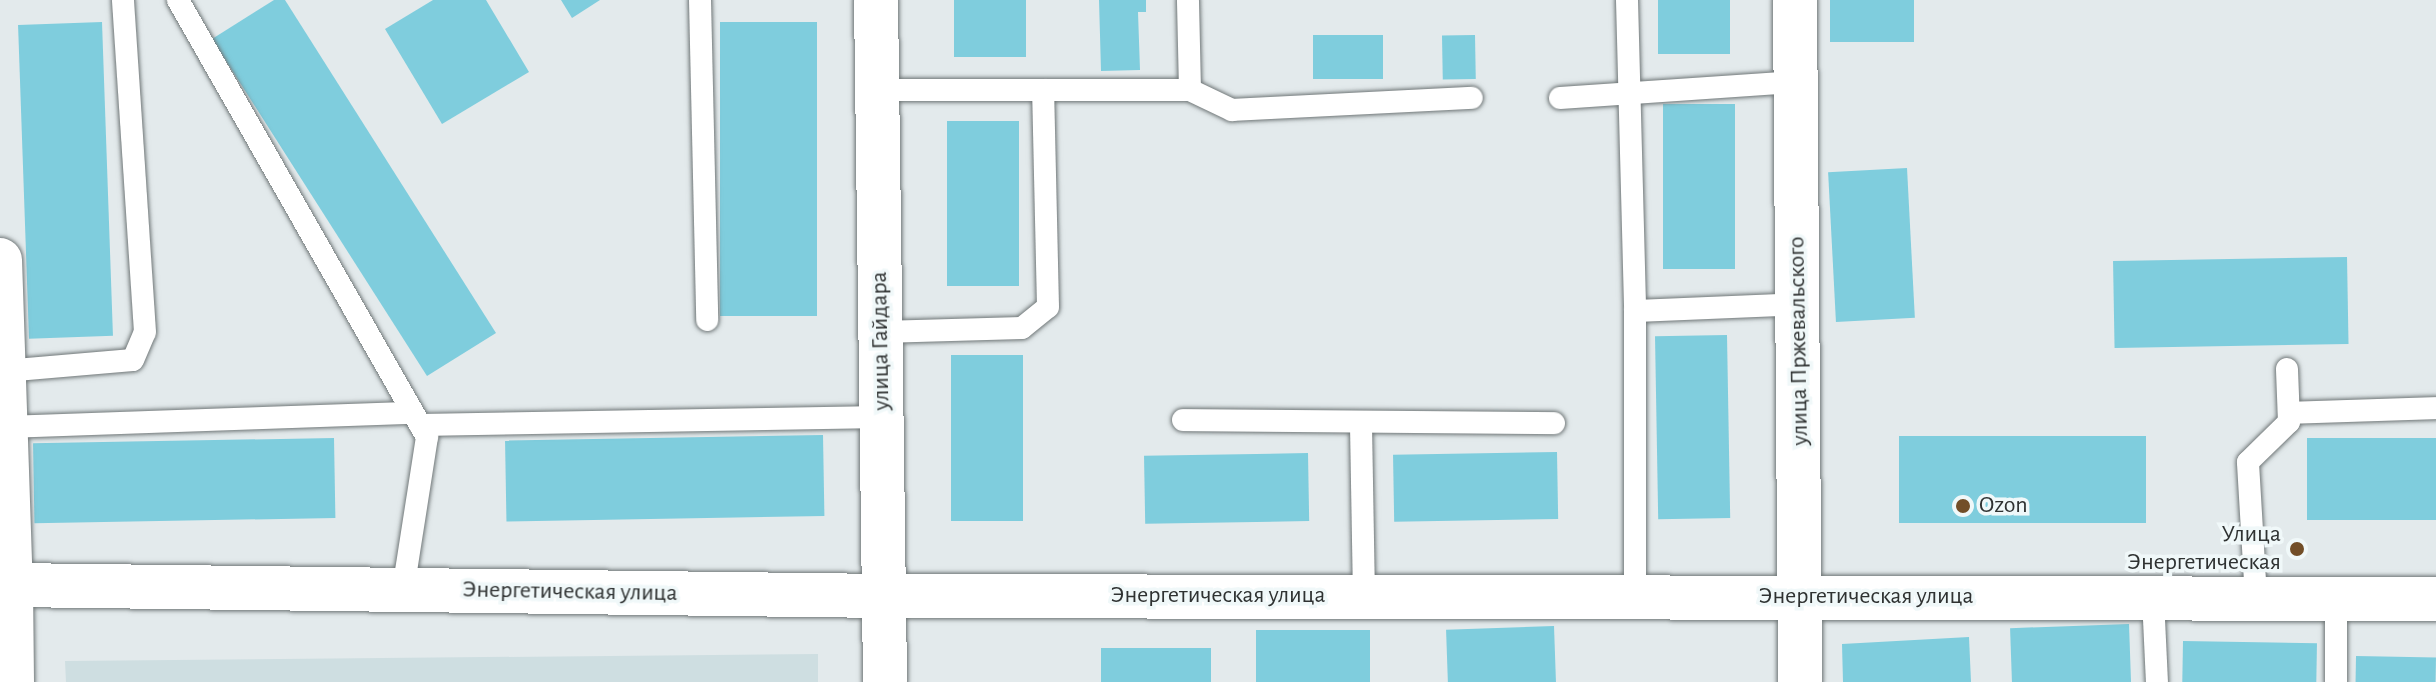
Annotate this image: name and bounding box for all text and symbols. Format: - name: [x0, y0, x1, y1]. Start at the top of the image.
- street label: улица Пржевальского: [1783, 236, 1815, 446]
- street label: улица Гайдара: [865, 271, 897, 411]
- place label: Ozon: [1979, 492, 2028, 520]
- marker: Ozon: [1954, 497, 1972, 515]
- place label: Улица Энергетическая: [2127, 521, 2281, 577]
- marker: Улица Энергетическая: [2288, 540, 2306, 558]
- street label: Энергетическая улица: [462, 576, 678, 608]
- street label: Энергетическая улица: [1110, 582, 1326, 610]
- street label: Энергетическая улица: [1758, 583, 1974, 611]

